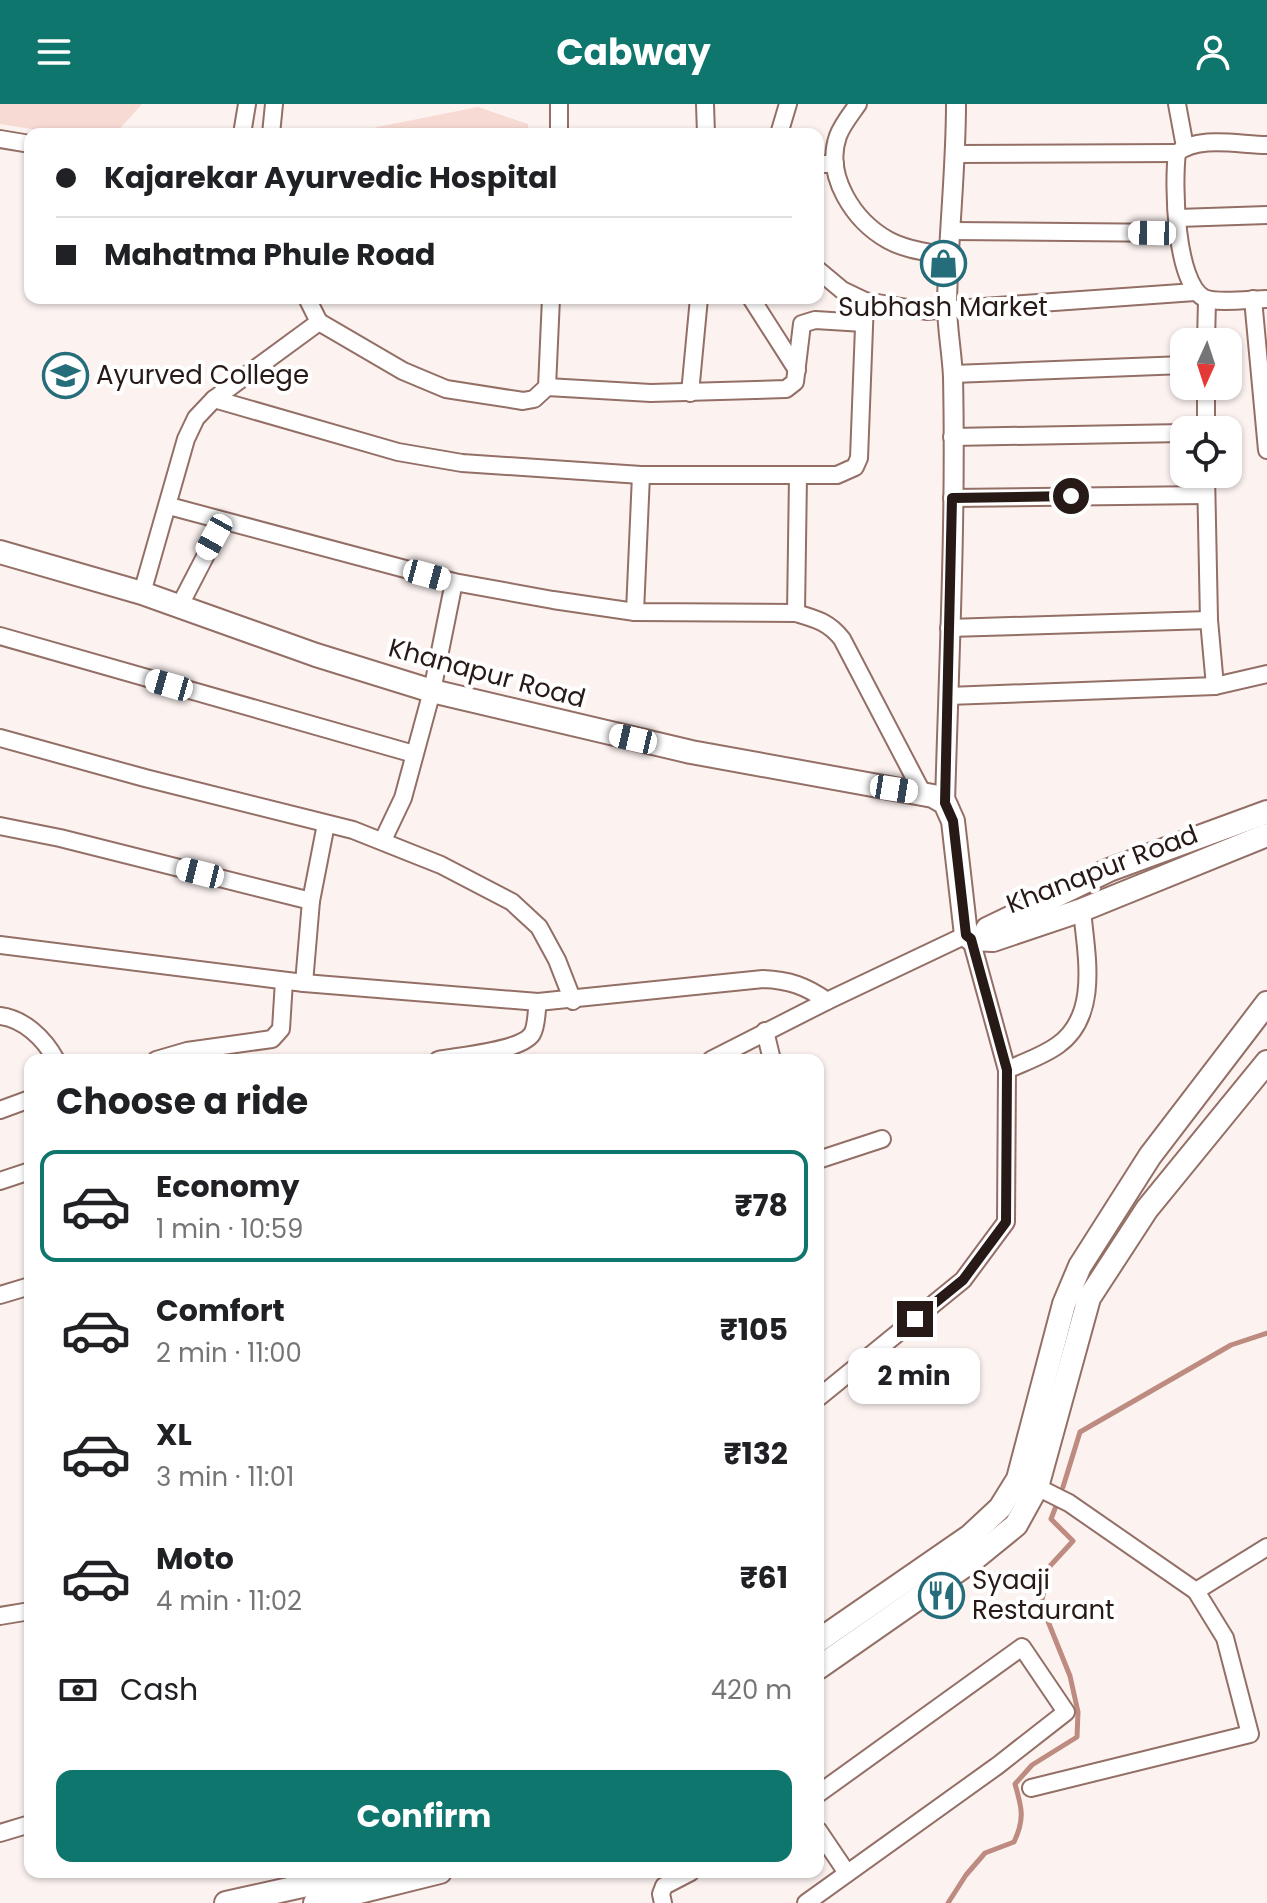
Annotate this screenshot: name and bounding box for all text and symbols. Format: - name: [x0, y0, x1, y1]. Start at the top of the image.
- text: Cabway: [556, 27, 711, 78]
- icon: menu: [32, 30, 76, 74]
- icon: person: [1191, 30, 1235, 74]
- text: Kajarekar Ayurvedic Hospital: [104, 156, 557, 199]
- car: [1128, 221, 1176, 245]
- text: Mahatma Phule Road: [104, 233, 435, 276]
- shop icon: Subhash Market: [919, 240, 967, 288]
- place label: Subhash Market: [838, 289, 1048, 325]
- north arrow: [1170, 328, 1242, 400]
- map controls: [1170, 328, 1242, 488]
- school or university icon: Ayurved College: [41, 351, 89, 399]
- place label: Ayurved College: [96, 357, 309, 393]
- button: locate: [1170, 416, 1242, 488]
- route start: [1053, 478, 1089, 514]
- car: [192, 510, 236, 564]
- car: [401, 557, 453, 593]
- street label: Khanapur Road: [385, 629, 589, 717]
- car: [143, 667, 195, 703]
- car: [607, 722, 659, 756]
- car: [868, 773, 920, 805]
- street label: Khanapur Road: [1001, 816, 1203, 922]
- car: [174, 856, 226, 890]
- text: Choose a ride: [56, 1076, 308, 1127]
- text: Economy: [156, 1165, 300, 1208]
- icon: car: [60, 1170, 132, 1242]
- text: ₹78: [735, 1184, 788, 1227]
- text: 1 min · 10:59: [156, 1211, 303, 1247]
- text: Comfort: [156, 1289, 285, 1332]
- icon: car: [60, 1294, 132, 1366]
- route end: [897, 1301, 933, 1337]
- text: ₹105: [720, 1308, 788, 1351]
- text: 2 min · 11:00: [156, 1335, 302, 1371]
- callout: 2 min: [849, 1347, 981, 1403]
- text: 2 min: [877, 1358, 951, 1394]
- text: XL: [156, 1413, 192, 1456]
- icon: car: [60, 1418, 132, 1490]
- text: ₹132: [724, 1432, 788, 1475]
- text: 3 min · 11:01: [156, 1459, 294, 1495]
- text: Moto: [156, 1537, 234, 1580]
- icon: car: [60, 1542, 132, 1614]
- text: ₹61: [740, 1556, 788, 1599]
- place label: Syaaji Restaurant: [972, 1562, 1115, 1628]
- restaurant icon: Syaaji Restaurant: [917, 1571, 965, 1619]
- text: 4 min · 11:02: [156, 1583, 302, 1619]
- icon: cash: [56, 1668, 100, 1712]
- text: Cash: [120, 1668, 198, 1711]
- text: 420 m: [711, 1672, 792, 1708]
- button: Confirm: [56, 1770, 792, 1862]

